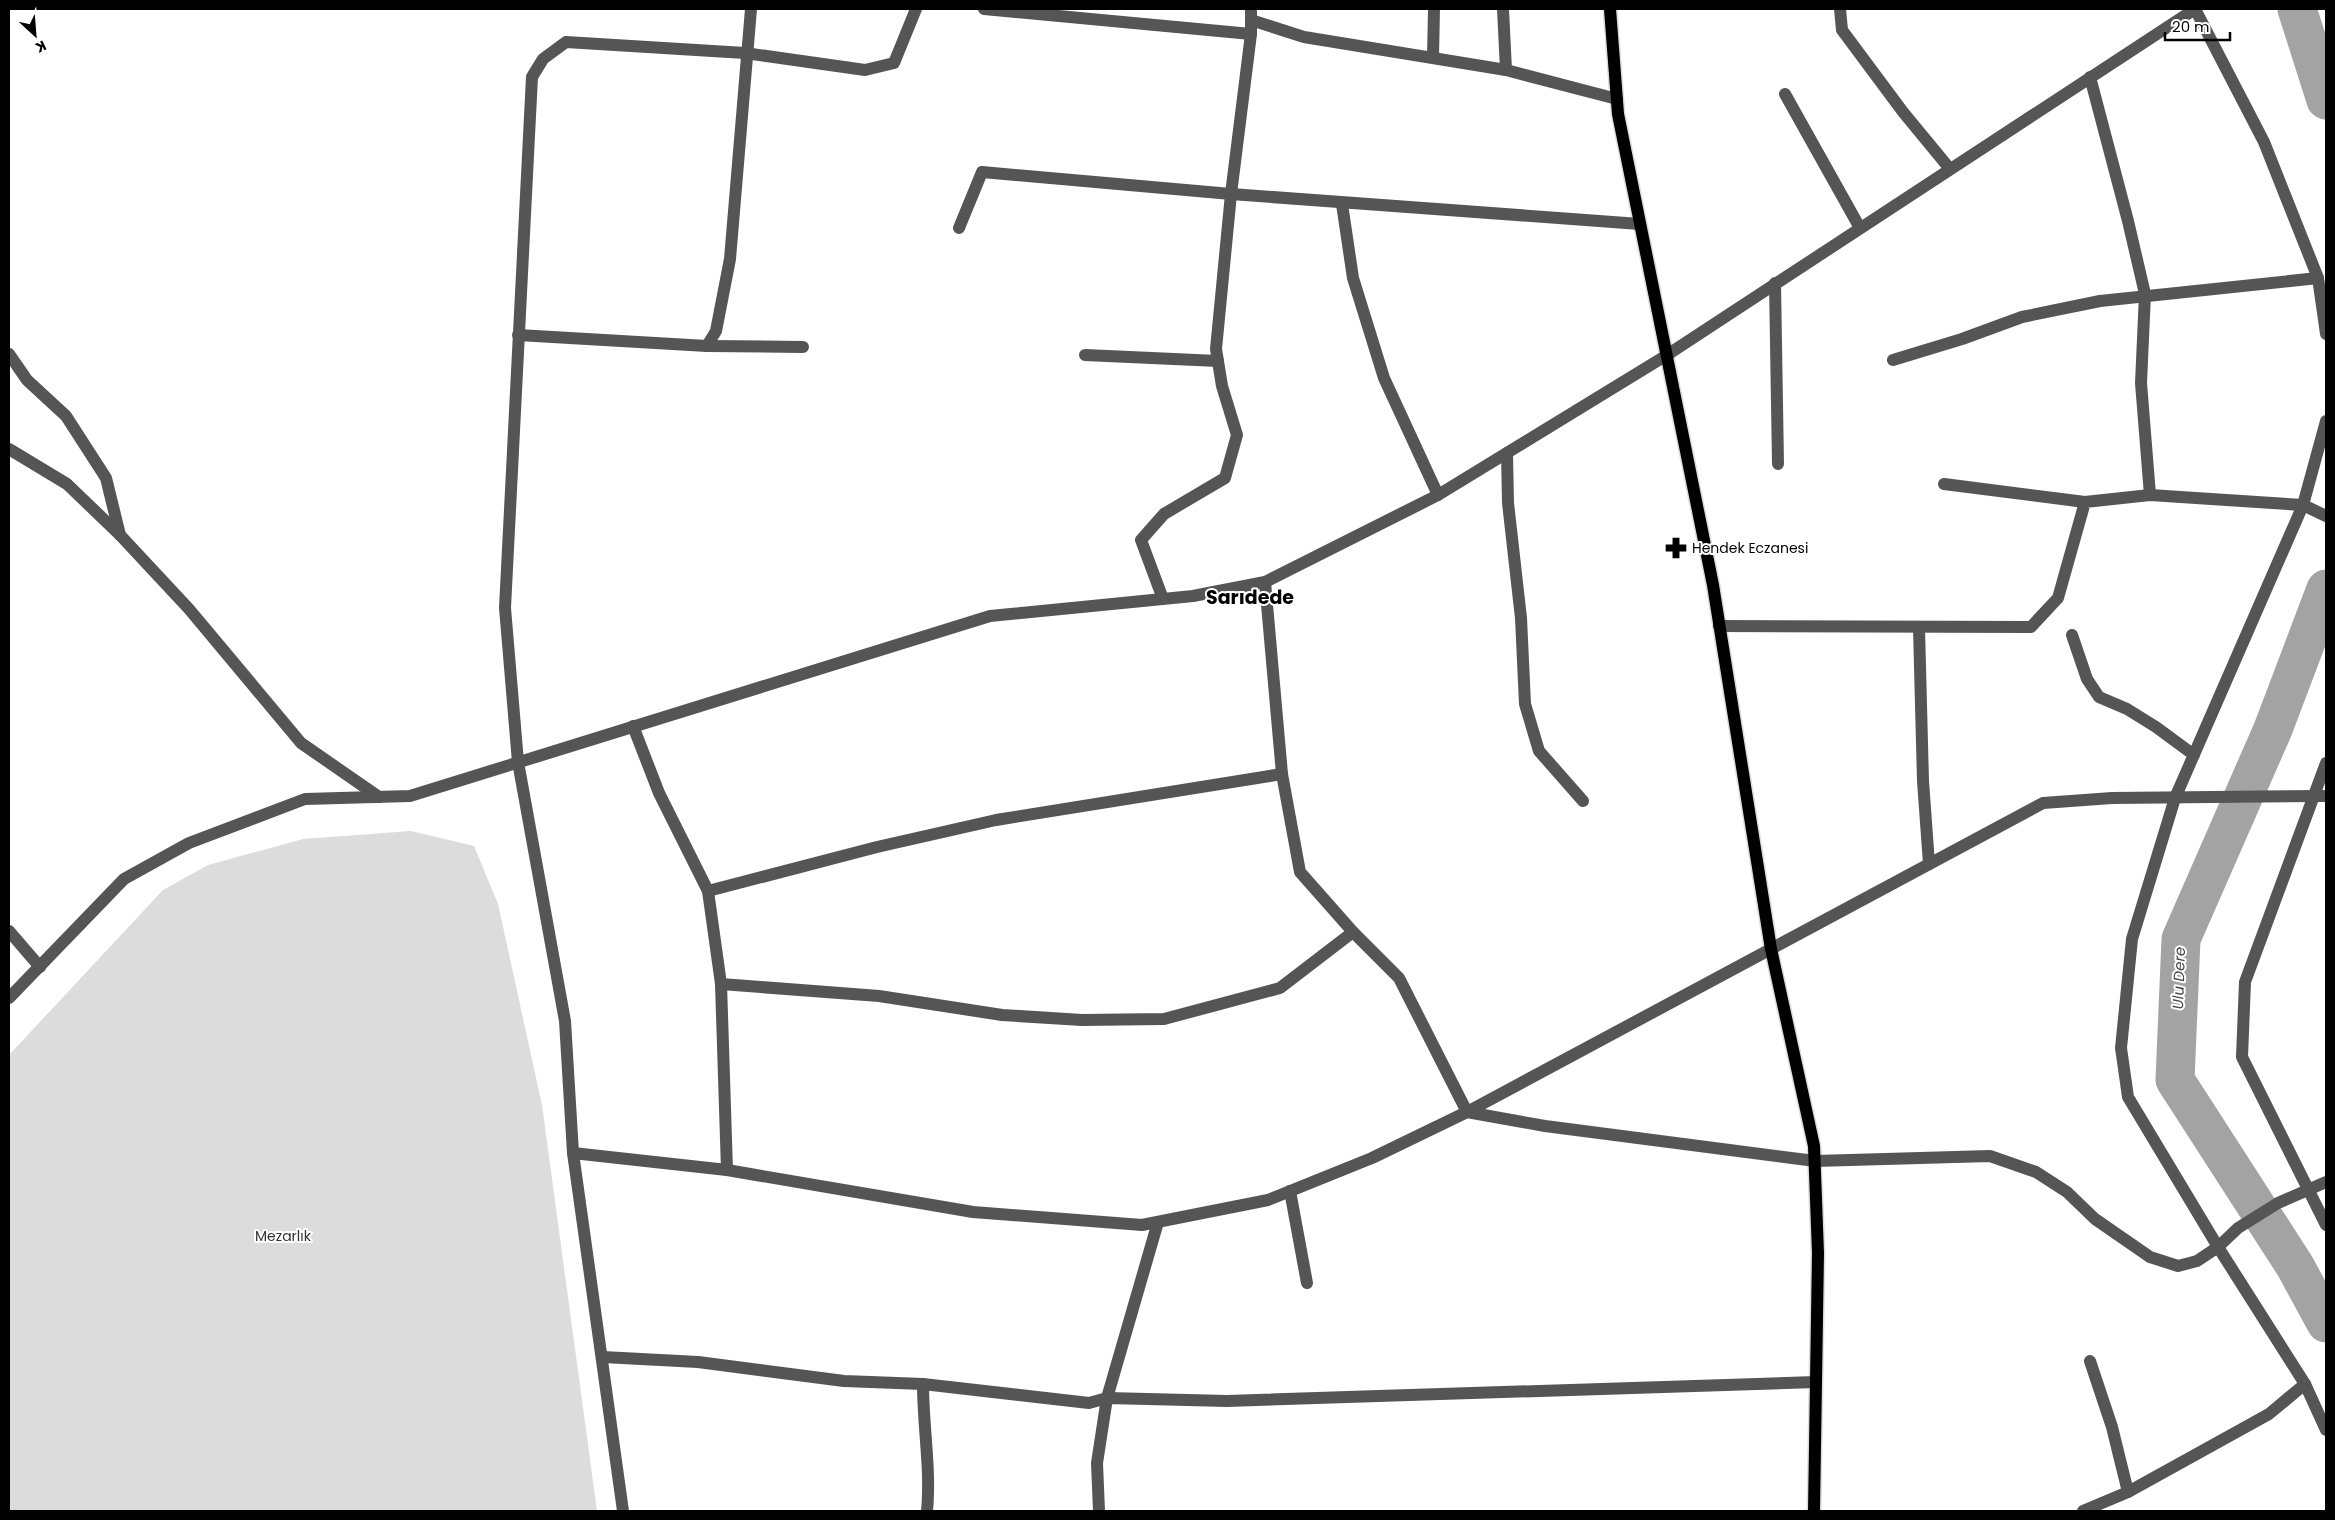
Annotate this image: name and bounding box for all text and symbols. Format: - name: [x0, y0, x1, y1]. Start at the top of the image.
- north arrow: [10, 10, 60, 60]
- scale bar: [2165, 10, 2230, 42]
- text: 20 m: [2172, 16, 2210, 37]
- text: K: [32, 36, 49, 58]
- pharmacy icon: Hendek Eczanesi: [1663, 535, 1689, 561]
- place label: Hendek Eczanesi: [1692, 538, 1808, 558]
- district label: Sarıdede: [1206, 584, 1294, 611]
- water label: Ulu Dere: [2167, 946, 2190, 1010]
- park label: Mezarlık: [255, 1226, 312, 1246]

